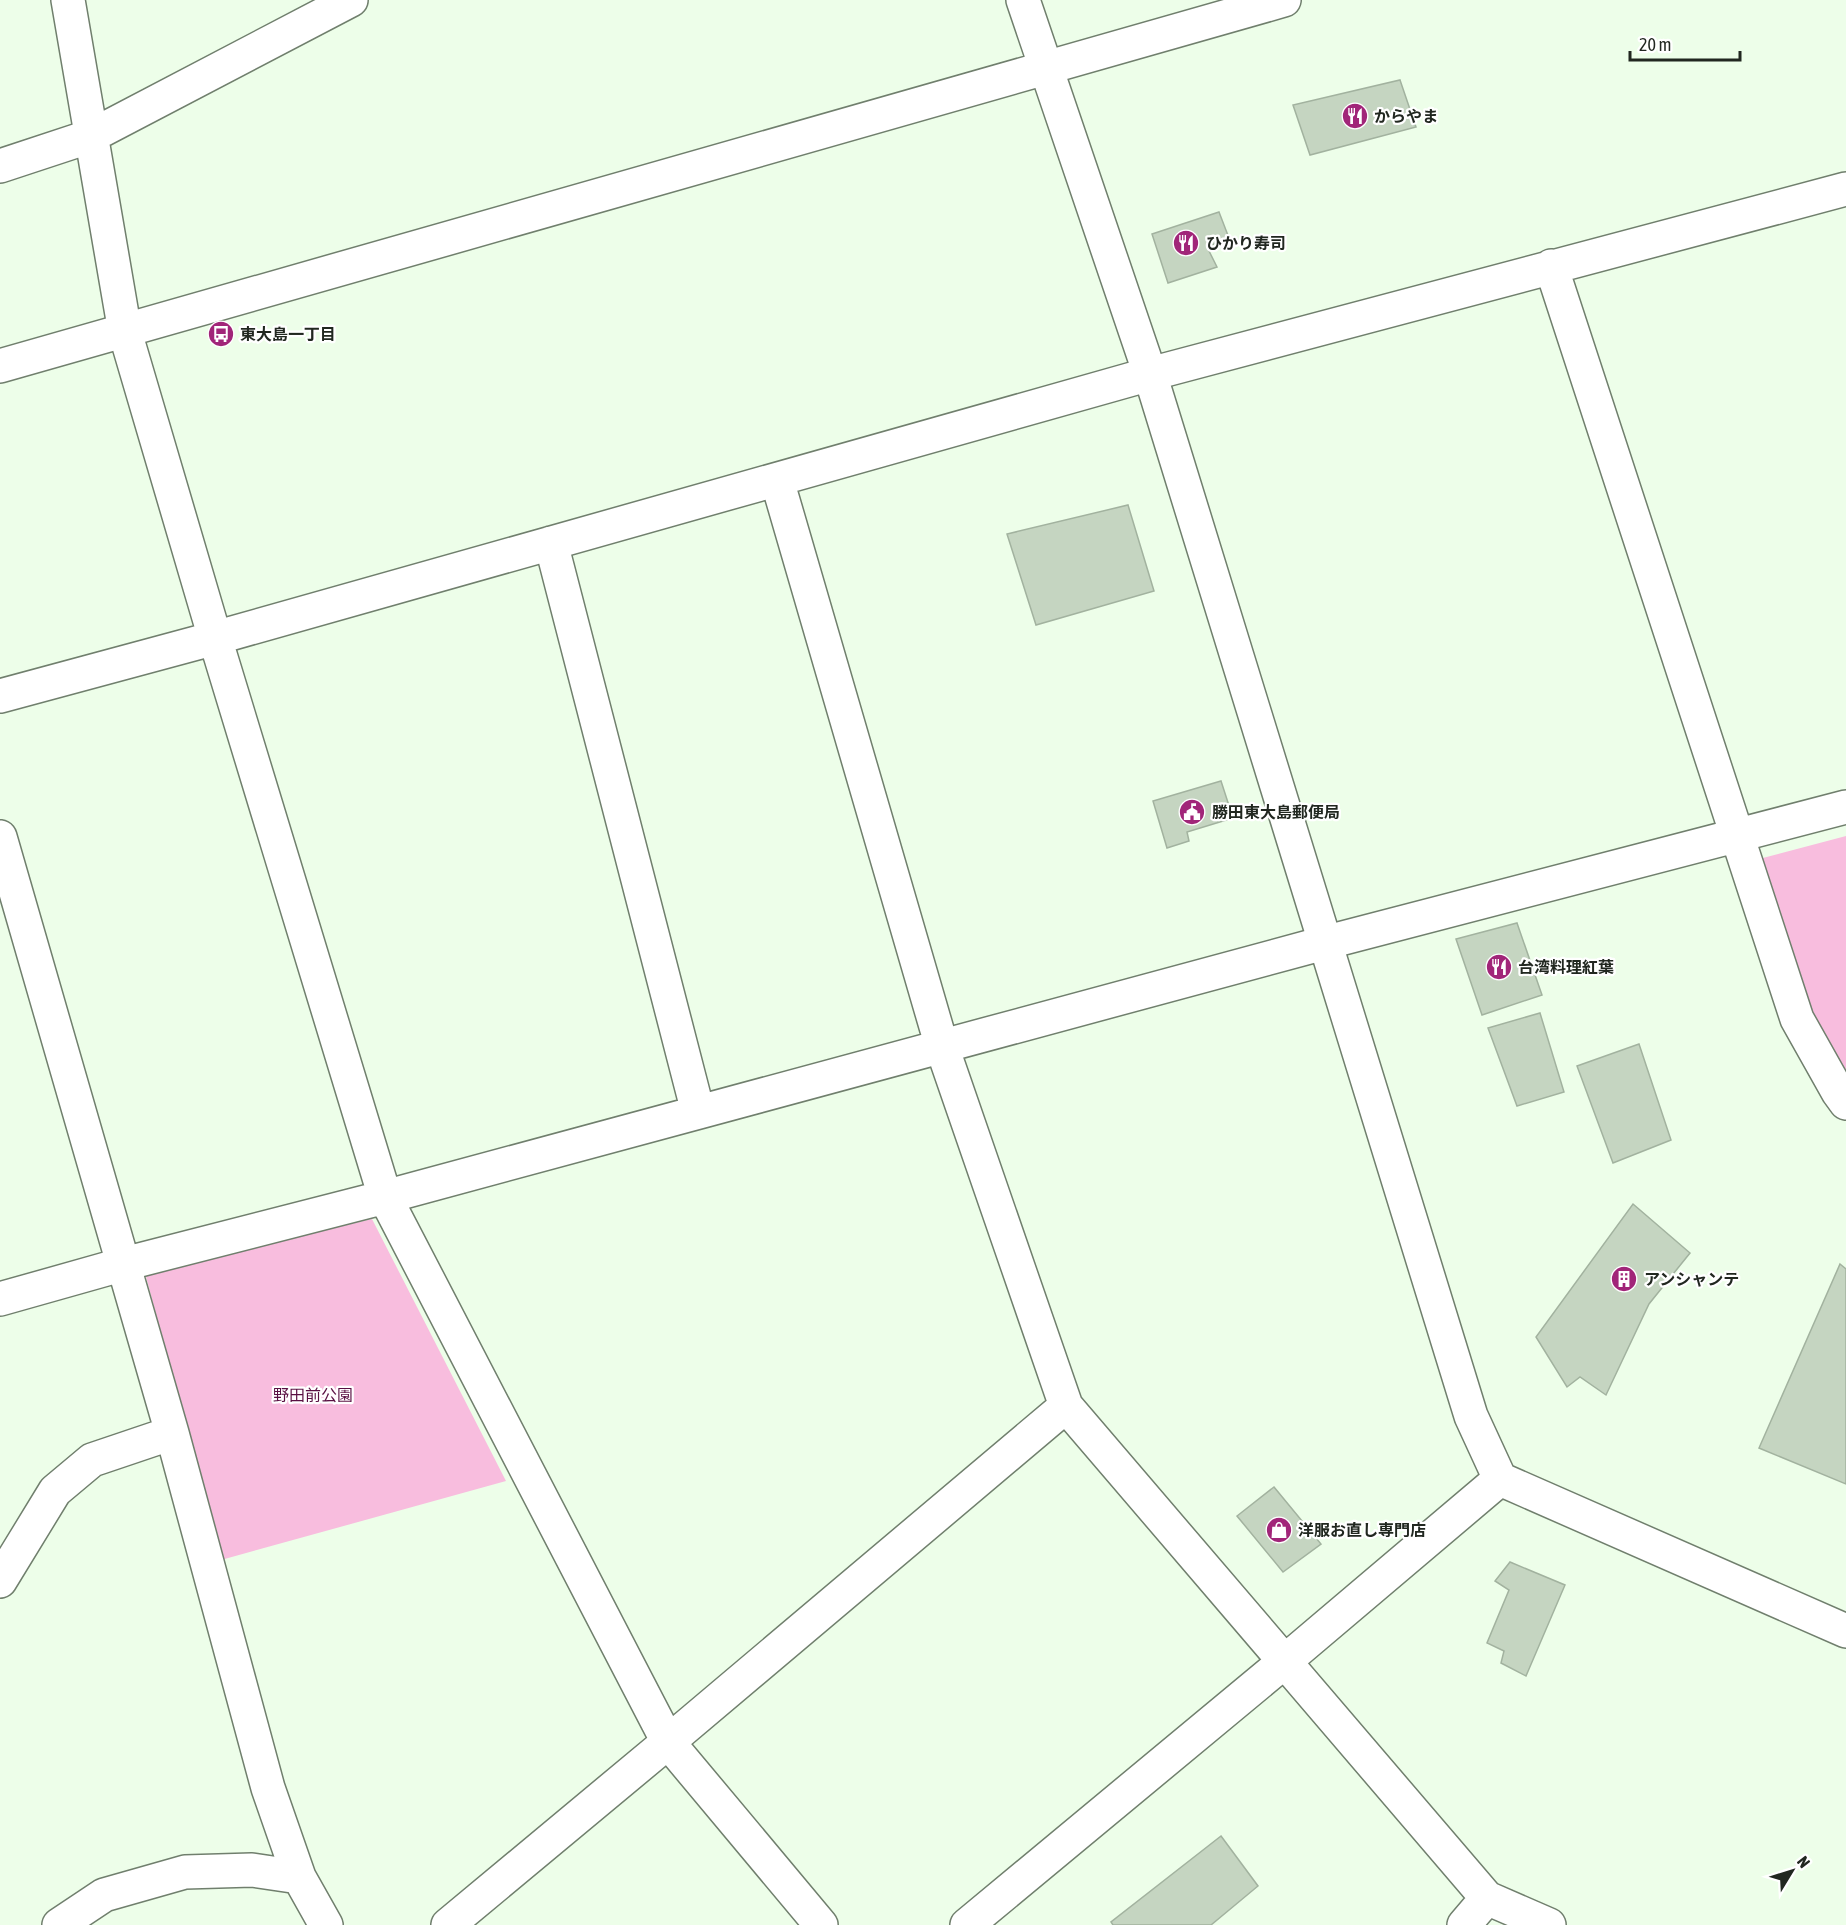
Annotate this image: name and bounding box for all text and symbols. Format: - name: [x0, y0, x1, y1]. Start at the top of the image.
- scale bar: [1630, 24, 1740, 62]
- text: 20 m: [1639, 34, 1671, 55]
- restaurant icon: からやま: [1340, 101, 1370, 131]
- place label: からやま: [1374, 107, 1438, 125]
- restaurant icon: ひかり寿司: [1171, 228, 1201, 258]
- place label: ひかり寿司: [1206, 234, 1286, 252]
- bus stop icon: 東大島一丁目: [206, 319, 236, 349]
- place label: 東大島一丁目: [240, 325, 336, 343]
- public building icon: 勝田東大島郵便局: [1177, 797, 1207, 827]
- place label: 勝田東大島郵便局: [1212, 803, 1340, 821]
- restaurant icon: 台湾料理紅葉: [1484, 952, 1514, 982]
- place label: 台湾料理紅葉: [1518, 958, 1614, 976]
- building icon: アンシャンテ: [1609, 1264, 1639, 1294]
- place label: アンシャンテ: [1644, 1270, 1739, 1288]
- park label: 野田前公園: [273, 1386, 353, 1404]
- shop icon: 洋服お直し専門店: [1264, 1515, 1294, 1545]
- place label: 洋服お直し専門店: [1298, 1521, 1426, 1539]
- north arrow: [1762, 1841, 1822, 1901]
- text: N: [1794, 1852, 1814, 1871]

